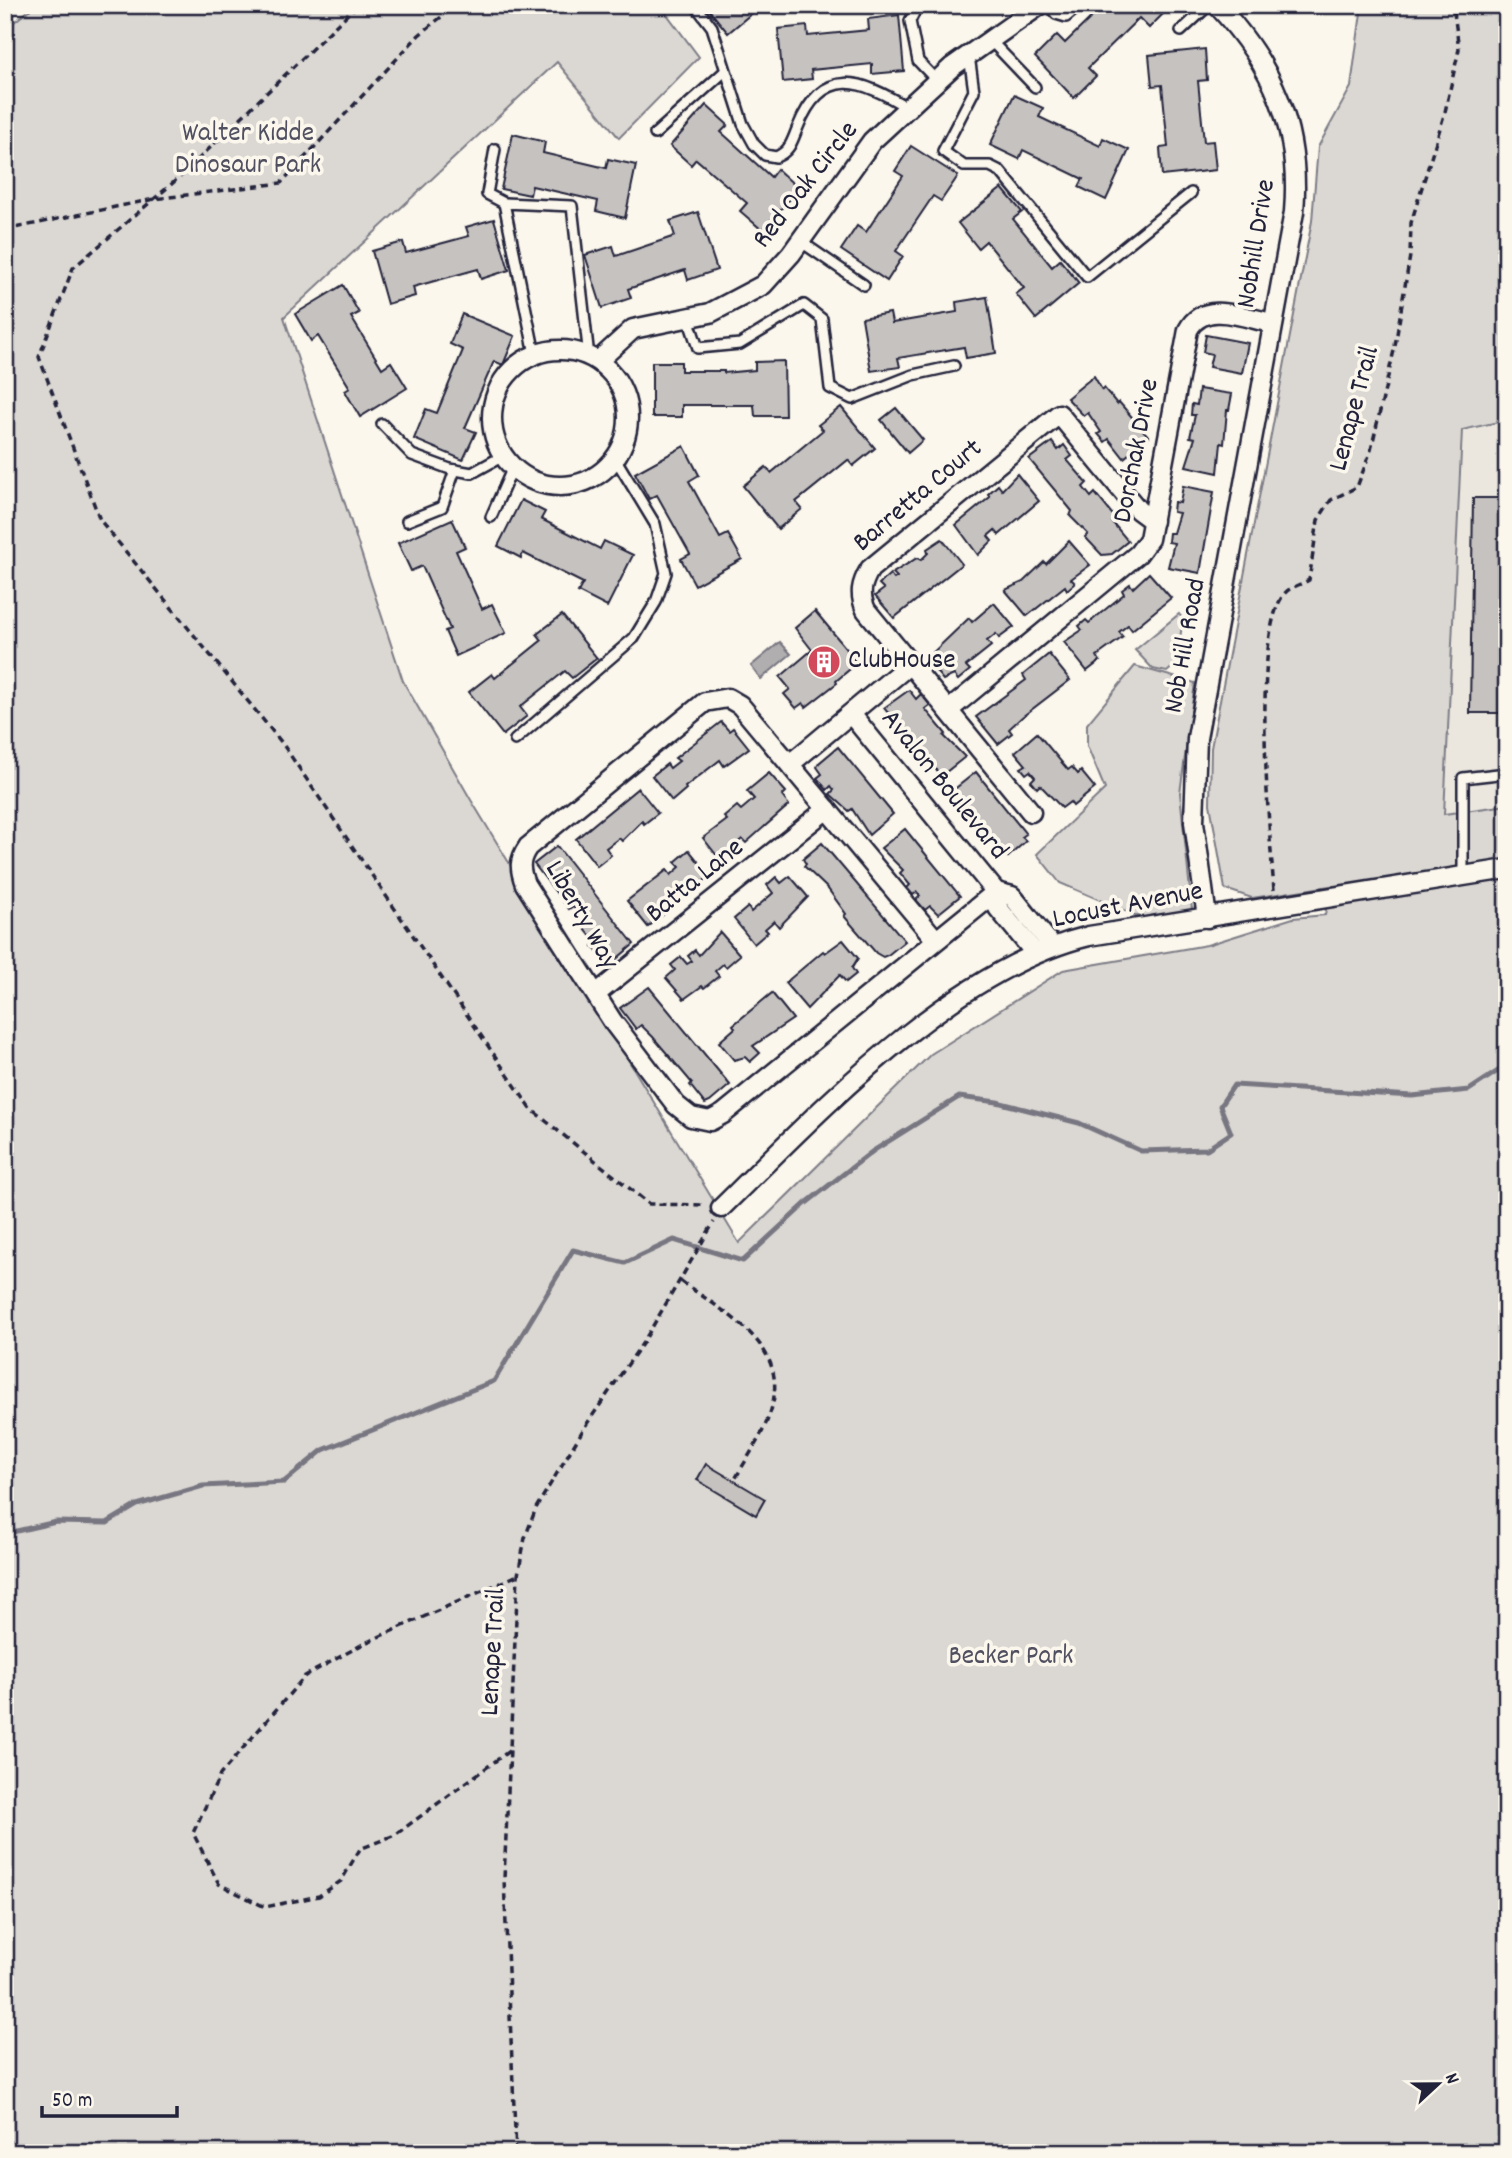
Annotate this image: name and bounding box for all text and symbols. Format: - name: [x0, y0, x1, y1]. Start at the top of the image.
- street label: Red Oak Circle: [744, 114, 870, 258]
- park label: Walter Kidde Dinosaur Park: [175, 115, 321, 187]
- street label: Nobhill Drive: [1228, 177, 1288, 311]
- street label: Lenape Trail: [1320, 342, 1392, 476]
- street label: Dorchak Drive: [1104, 375, 1172, 527]
- street label: Barretta Court: [845, 431, 993, 563]
- street label: Nob Hill Road: [1155, 575, 1219, 717]
- place label: ClubHouse: [848, 642, 956, 682]
- building icon: ClubHouse: [805, 643, 843, 681]
- street label: Avalon Boulevard: [870, 702, 1016, 870]
- street label: Batta Lane: [638, 830, 754, 934]
- street label: Liberty Way: [533, 854, 628, 979]
- street label: Locust Avenue: [1049, 873, 1207, 941]
- street label: Lenape Trail: [472, 1587, 518, 1717]
- park label: Becker Park: [948, 1638, 1074, 1678]
- north arrow: [1404, 2050, 1474, 2120]
- text: N: [1436, 2070, 1465, 2088]
- scale bar: [42, 2074, 177, 2118]
- text: 50 m: [52, 2087, 92, 2117]

